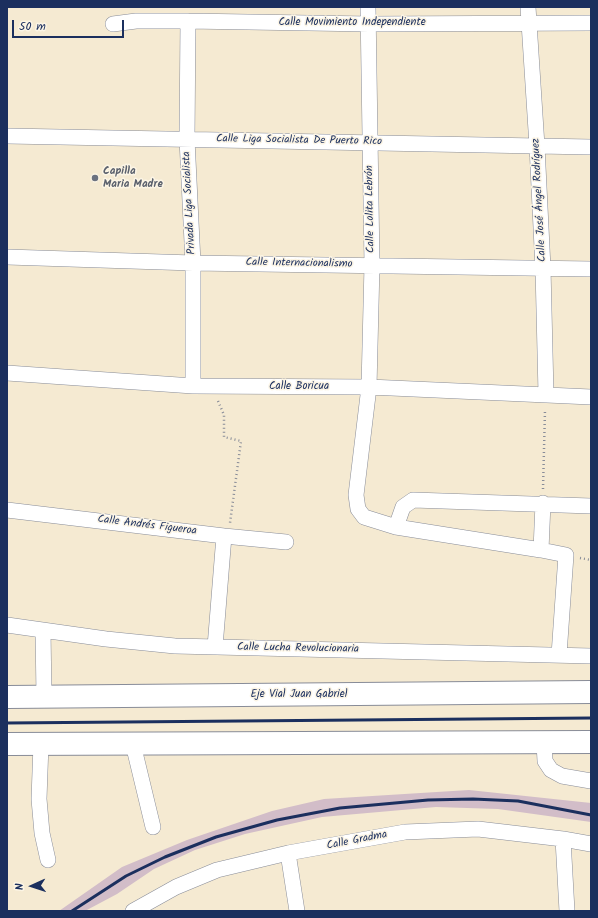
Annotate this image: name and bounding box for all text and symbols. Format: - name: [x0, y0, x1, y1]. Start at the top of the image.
- scale bar: [14, 12, 126, 38]
- street label: Calle Movimiento Independiente: [278, 16, 426, 30]
- text: 50 m: [19, 17, 46, 36]
- street label: Calle Liga Socialista De Puerto Rico: [216, 133, 382, 149]
- street label: Calle José Ángel Rodríguez: [530, 138, 550, 262]
- street label: Privada Liga Socialista: [181, 151, 199, 255]
- place label: Capilla Maria Madre: [103, 165, 163, 191]
- street label: Calle Lolita Lebrón: [364, 165, 378, 253]
- marker: Capilla Maria Madre: [90, 173, 100, 183]
- street label: Calle Internacionalismo: [245, 256, 353, 272]
- street label: Calle Boricua: [269, 380, 329, 394]
- street label: Calle Andrés Figueroa: [97, 513, 197, 539]
- street label: Calle Lucha Revolucionaria: [237, 641, 359, 657]
- street label: Eje Vial Juan Gabriel: [251, 688, 347, 702]
- street label: Calle Gradma: [326, 829, 388, 853]
- north arrow: [12, 866, 52, 906]
- text: N: [11, 883, 29, 891]

